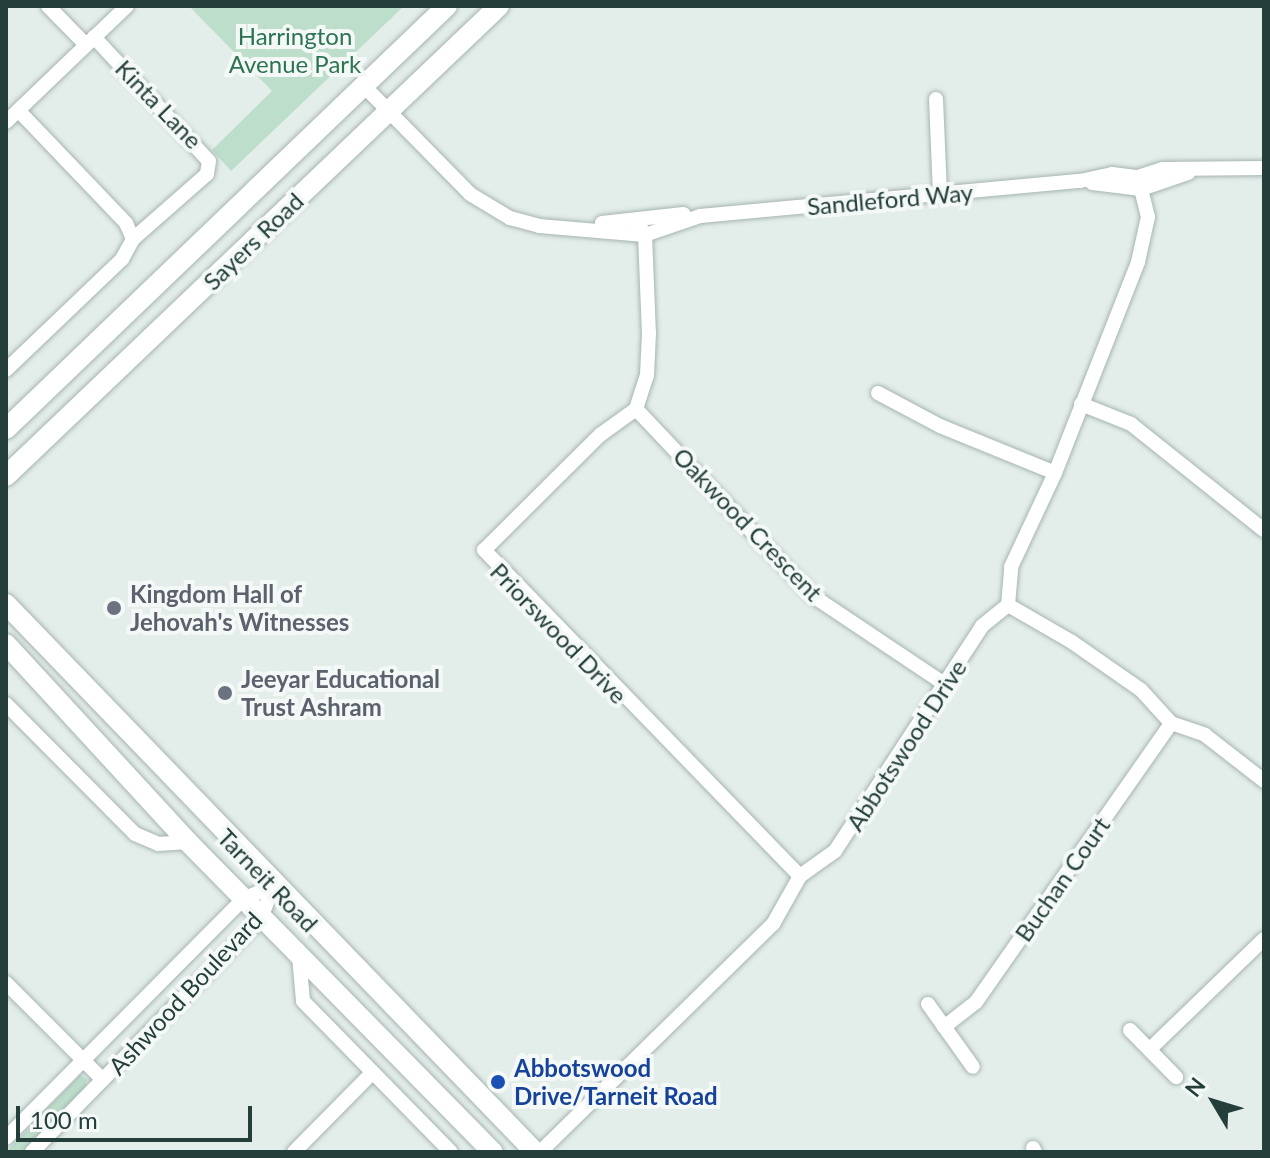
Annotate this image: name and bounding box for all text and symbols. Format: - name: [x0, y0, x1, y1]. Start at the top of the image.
- park label: Harrington Avenue Park: [229, 22, 361, 78]
- street label: Kinta Lane: [110, 54, 208, 154]
- street label: Sandleford Way: [806, 177, 974, 221]
- street label: Sayers Road: [197, 186, 309, 296]
- street label: Oakwood Crescent: [668, 442, 828, 606]
- street label: Priorswood Drive: [485, 557, 633, 709]
- place label: Kingdom Hall of Jehovah's Witnesses: [130, 580, 350, 636]
- marker: Kingdom Hall of Jehovah's Witnesses: [105, 599, 123, 617]
- street label: Abbotswood Drive: [840, 654, 972, 836]
- place label: Jeeyar Educational Trust Ashram: [241, 665, 441, 721]
- marker: Jeeyar Educational Trust Ashram: [216, 684, 234, 702]
- street label: Buchan Court: [1009, 811, 1115, 947]
- street label: Tarneit Road: [212, 823, 324, 937]
- street label: Ashwood Boulevard: [102, 906, 268, 1080]
- place label: Abbotswood Drive/Tarneit Road: [514, 1054, 718, 1110]
- north arrow: [1174, 1062, 1254, 1142]
- text: N: [1179, 1072, 1211, 1102]
- marker: Abbotswood Drive/Tarneit Road: [489, 1073, 507, 1091]
- scale bar: [20, 1090, 256, 1140]
- text: 100 m: [30, 1105, 98, 1134]

